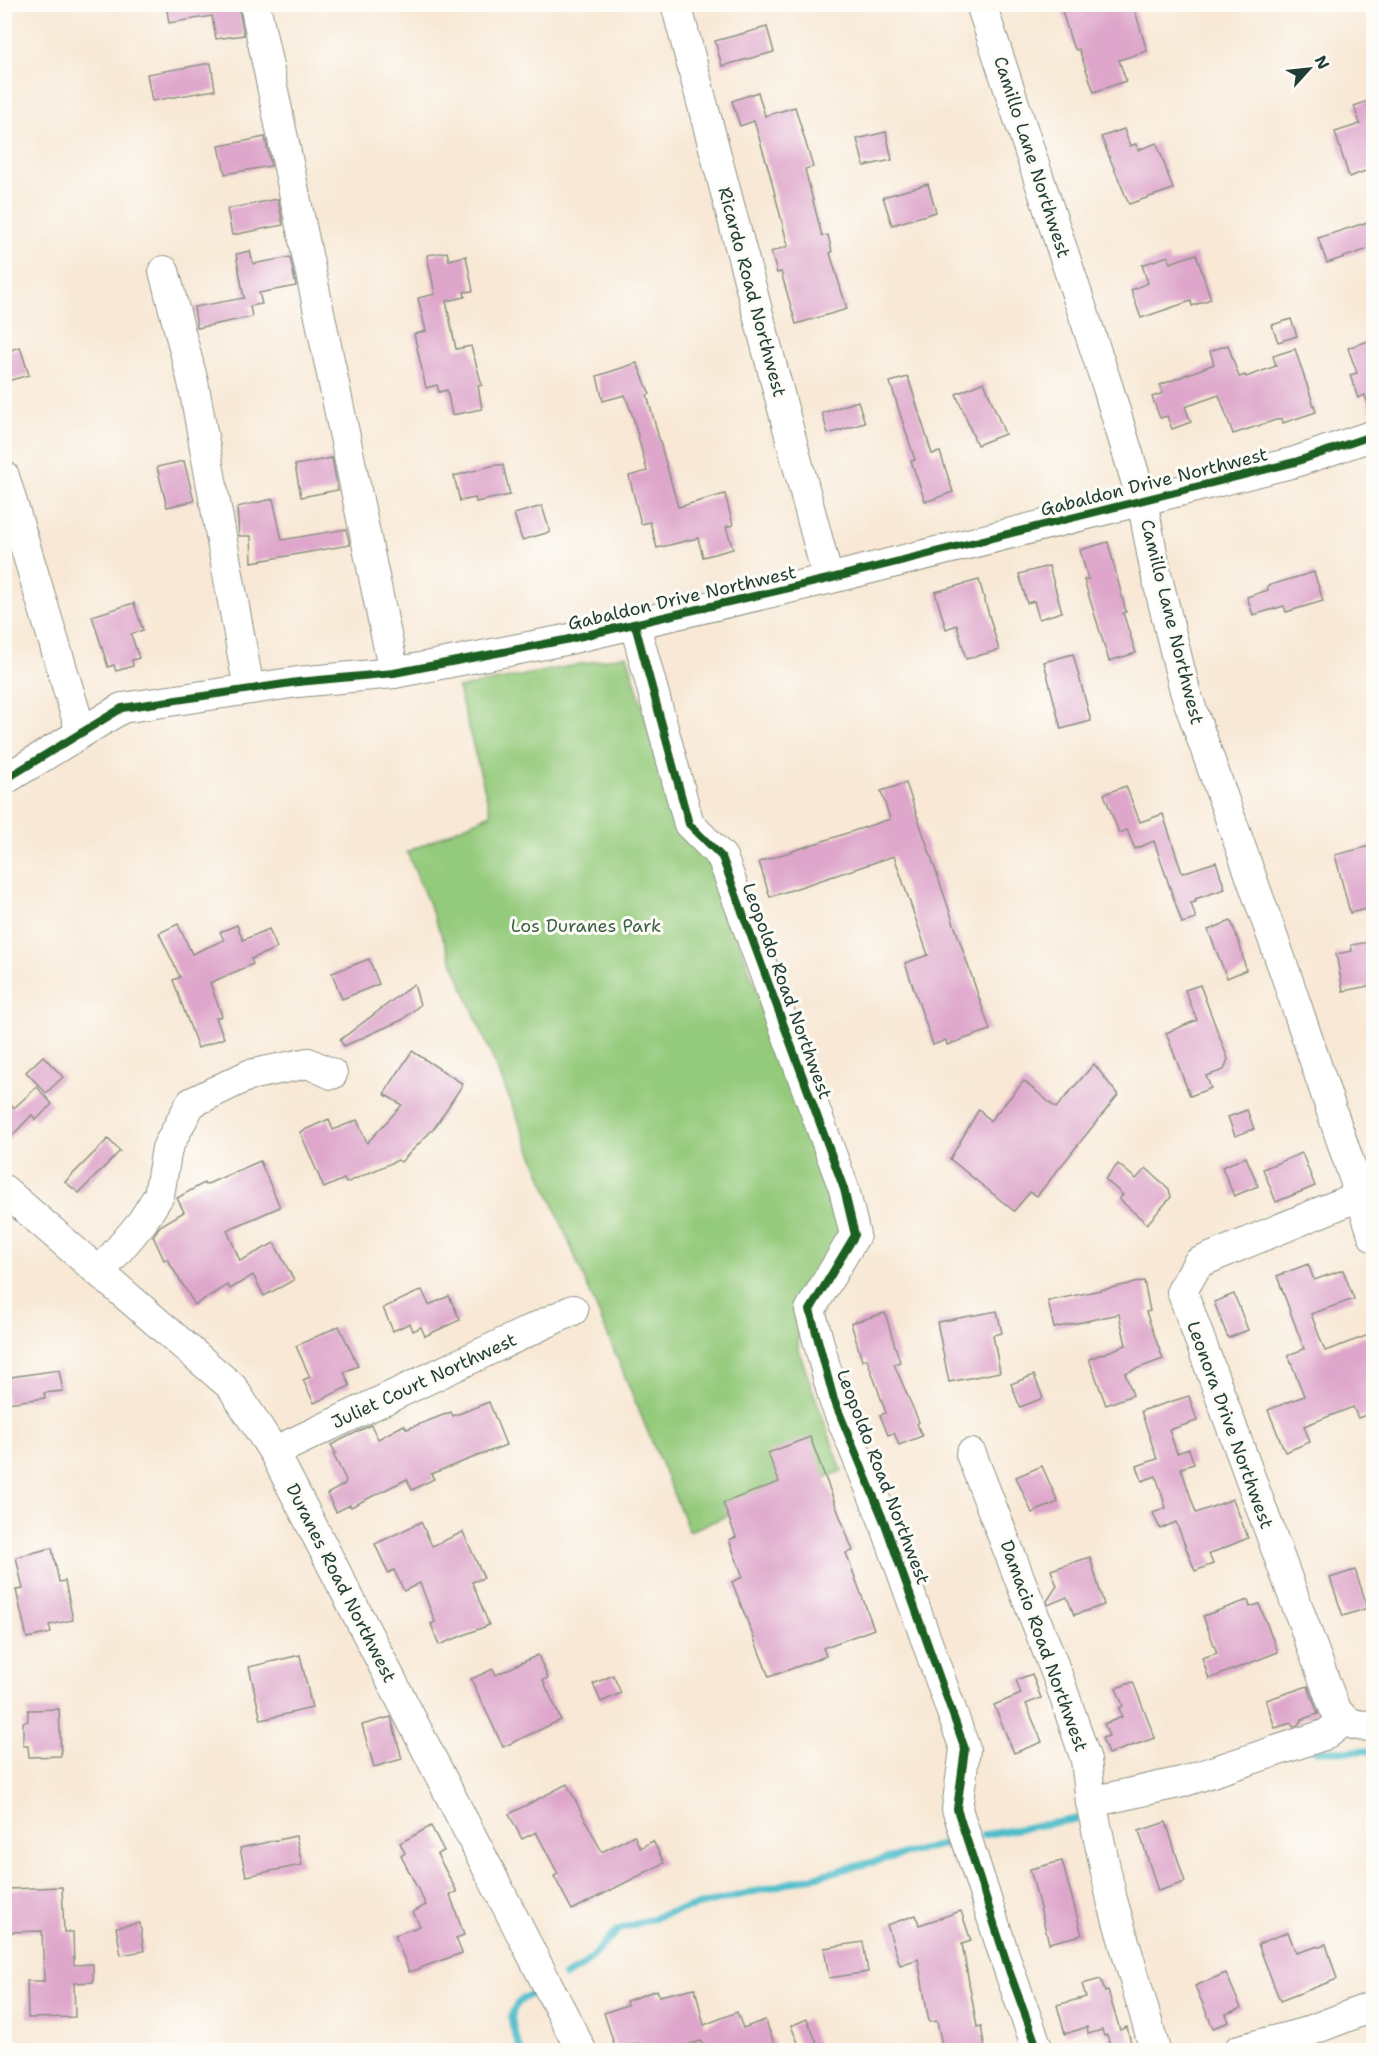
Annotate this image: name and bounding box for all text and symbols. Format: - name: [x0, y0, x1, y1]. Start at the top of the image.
- north arrow: [1279, 39, 1339, 99]
- text: N: [1310, 52, 1334, 73]
- street label: Camillo Lane Northwest: [988, 53, 1076, 261]
- street label: Ricardo Road Northwest: [712, 184, 792, 400]
- street label: Gabaldon Drive Northwest: [1038, 442, 1270, 522]
- street label: Camillo Lane Northwest: [1135, 517, 1209, 727]
- street label: Gabaldon Drive Northwest: [566, 560, 799, 636]
- street label: Leopoldo Road Northwest: [737, 880, 837, 1103]
- park label: Los Duranes Park: [511, 914, 661, 938]
- street label: Leonora Drive Northwest: [1181, 1318, 1279, 1532]
- street label: Juliet Court Northwest: [328, 1328, 520, 1434]
- street label: Leopoldo Road Northwest: [831, 1366, 935, 1588]
- street label: Duranes Road Northwest: [280, 1479, 402, 1687]
- street label: Damacio Road Northwest: [995, 1537, 1094, 1755]

